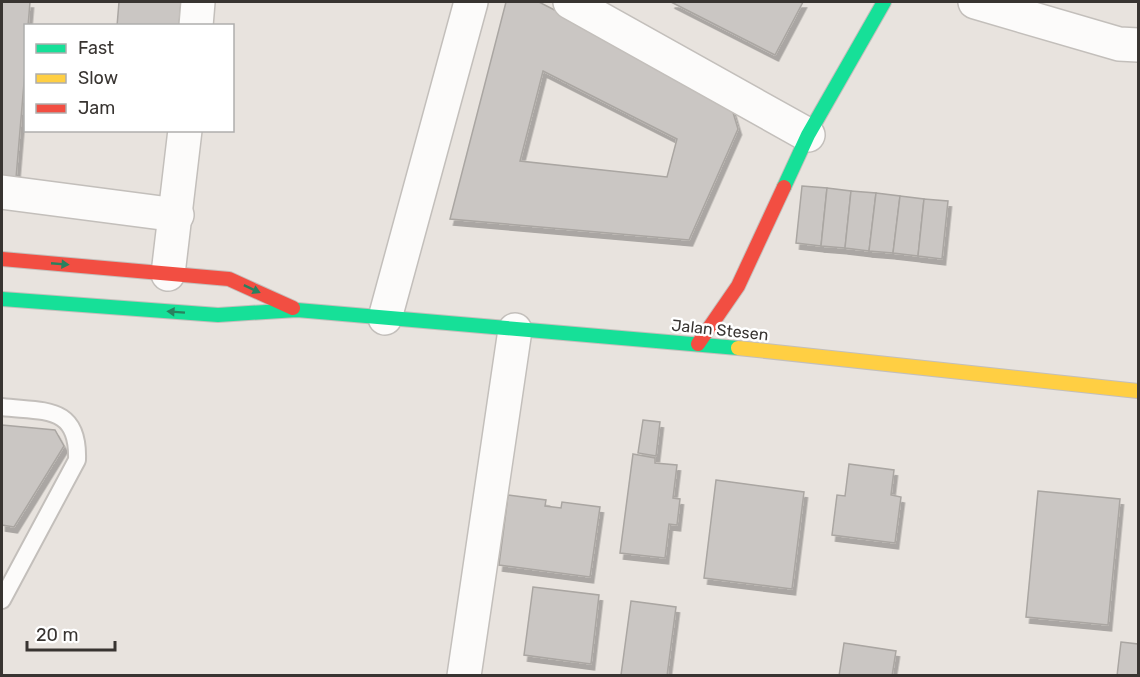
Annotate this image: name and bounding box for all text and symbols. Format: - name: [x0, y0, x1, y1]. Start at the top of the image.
- legend: [24, 24, 234, 132]
- text: Fast: [78, 37, 114, 59]
- text: Slow: [78, 67, 118, 89]
- text: Jam: [78, 97, 115, 119]
- one-way arrow: [50, 259, 69, 269]
- one-way arrow: [243, 285, 260, 294]
- one-way arrow: [166, 308, 185, 317]
- street label: Jalan Stesen: [671, 315, 769, 345]
- scale bar: [27, 614, 116, 652]
- text: 20 m: [36, 624, 78, 646]

